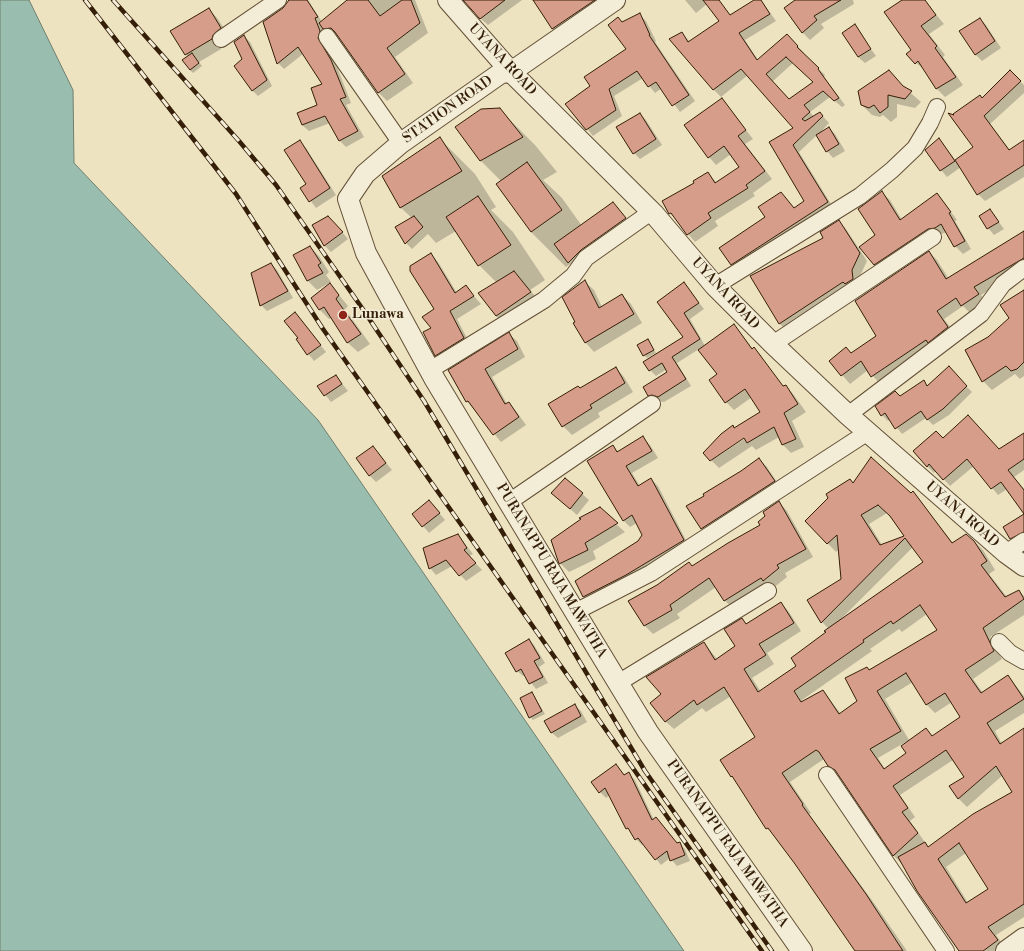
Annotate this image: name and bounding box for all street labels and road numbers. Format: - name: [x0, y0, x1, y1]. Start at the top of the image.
- street label: UYANA ROAD: [464, 21, 540, 99]
- street label: STATION ROAD: [400, 73, 496, 147]
- street label: UYANA ROAD: [687, 255, 763, 333]
- street label: UYANA ROAD: [922, 478, 1002, 552]
- street label: PURANAPPU RAJA MAWATHA: [492, 481, 610, 661]
- street label: PURANAPPU RAJA MAWATHA: [663, 757, 791, 931]

